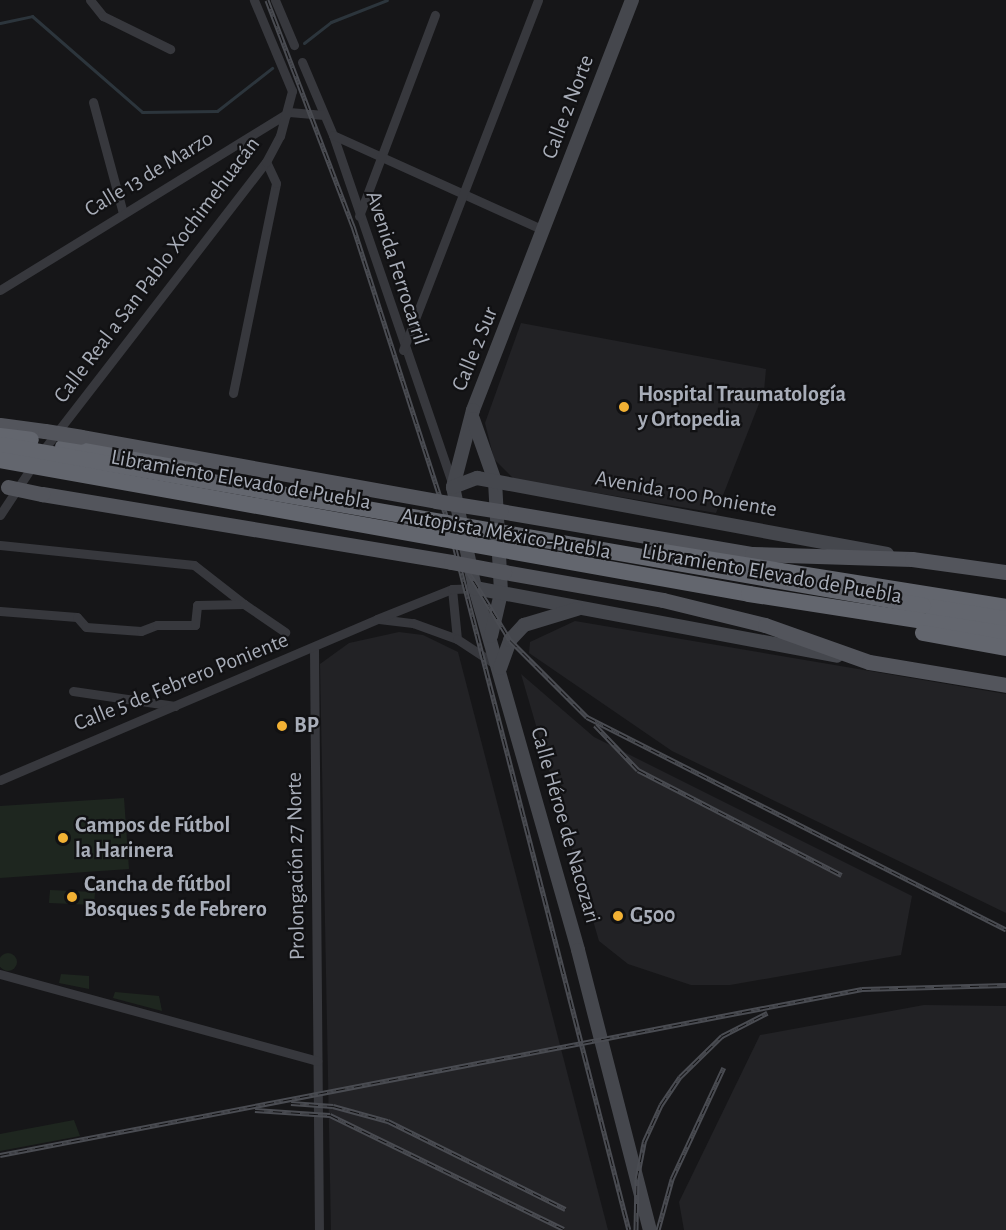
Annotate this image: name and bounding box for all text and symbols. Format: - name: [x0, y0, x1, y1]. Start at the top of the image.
- street label: Calle 2 Norte: [536, 51, 600, 163]
- street label: Calle 13 de Marzo: [80, 125, 218, 223]
- street label: Calle Real a San Pablo Xochimehuacán: [48, 132, 266, 408]
- street label: Avenida Ferrocarril: [360, 188, 434, 348]
- street label: Calle 2 Sur: [446, 303, 504, 395]
- place label: Hospital Traumatología y Ortopedia: [638, 381, 846, 433]
- marker: Hospital Traumatología y Ortopedia: [615, 398, 633, 416]
- street label: Libramiento Elevado de Puebla: [109, 444, 373, 516]
- street label: Avenida 100 Poniente: [593, 465, 779, 523]
- street label: Autopista México-Puebla: [399, 502, 613, 566]
- street label: Libramiento Elevado de Puebla: [640, 538, 904, 610]
- street label: Calle 5 de Febrero Poniente: [70, 627, 292, 737]
- place label: BP: [294, 713, 319, 739]
- marker: BP: [275, 719, 289, 733]
- street label: Calle Héroe de Nacozari: [524, 724, 606, 926]
- street label: Prolongación 27 Norte: [281, 772, 311, 960]
- place label: Campos de Fútbol la Harinera: [75, 812, 230, 864]
- marker: Campos de Fútbol la Harinera: [56, 831, 70, 845]
- place label: Cancha de fútbol Bosques 5 de Febrero: [84, 871, 267, 922]
- marker: Cancha de fútbol Bosques 5 de Febrero: [65, 890, 79, 904]
- place label: G500: [630, 903, 676, 929]
- marker: G500: [611, 909, 625, 923]

